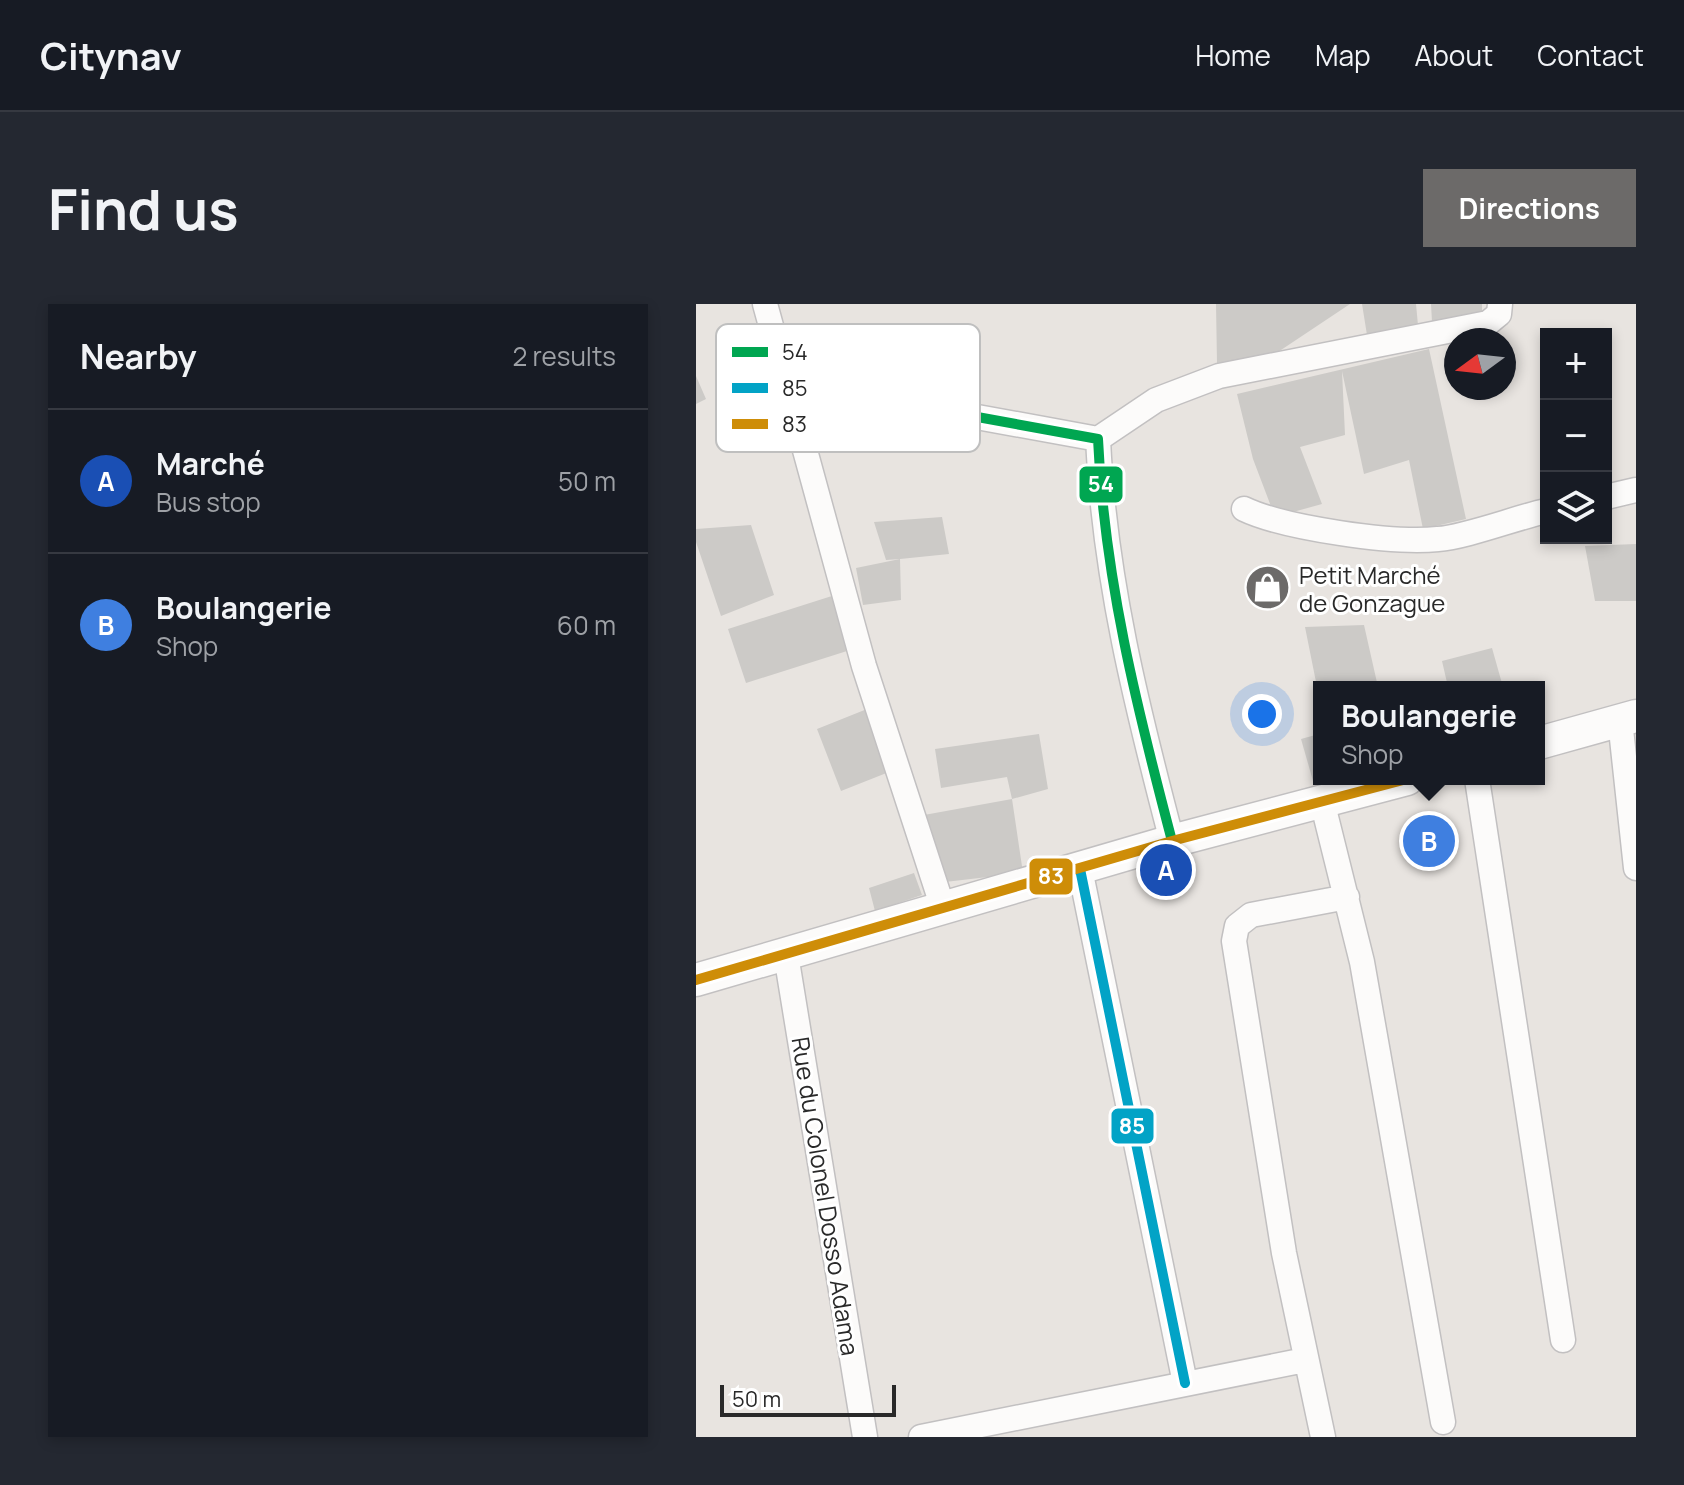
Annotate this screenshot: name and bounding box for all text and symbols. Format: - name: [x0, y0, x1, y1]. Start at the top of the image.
- text: Citynav: [40, 29, 182, 81]
- text: Home: [1195, 36, 1271, 74]
- text: Map: [1315, 36, 1371, 74]
- text: About: [1415, 36, 1493, 74]
- text: Contact: [1537, 36, 1644, 74]
- button: Directions: [1423, 169, 1636, 247]
- text: Find us: [48, 170, 239, 247]
- legend: [716, 324, 980, 452]
- north arrow: [1444, 328, 1516, 400]
- map controls: [1540, 328, 1612, 544]
- button: +: [1540, 328, 1612, 400]
- text: Nearby: [80, 333, 196, 379]
- text: 54: [782, 337, 808, 367]
- text: 2 results: [512, 338, 616, 374]
- text: 85: [782, 373, 807, 403]
- button: −: [1540, 400, 1612, 472]
- text: 83: [782, 409, 807, 439]
- text: Marché: [156, 443, 265, 484]
- text: A: [97, 463, 115, 499]
- text: 50 m: [558, 463, 616, 499]
- line badge: 54: [1078, 465, 1124, 504]
- text: 54: [1088, 469, 1114, 499]
- button: layers: [1540, 472, 1612, 544]
- text: Bus stop: [156, 484, 261, 520]
- place label: Petit Marché de Gonzague: [1299, 558, 1445, 619]
- shop icon: Petit Marché de Gonzague: [1244, 564, 1292, 612]
- text: Boulangerie: [156, 587, 332, 628]
- text: B: [98, 607, 114, 643]
- text: 60 m: [557, 607, 616, 643]
- text: Shop: [156, 628, 218, 664]
- popup: [1313, 681, 1545, 785]
- your location: [1242, 694, 1282, 734]
- text: Boulangerie: [1341, 695, 1517, 736]
- text: Shop: [1341, 736, 1403, 772]
- pin: B: [1403, 811, 1455, 871]
- pin: A: [1140, 840, 1192, 900]
- line badge: 83: [1028, 857, 1074, 896]
- text: 83: [1038, 861, 1064, 891]
- street label: Rue du Colonel Dosso Adama: [785, 1034, 867, 1358]
- line badge: 85: [1110, 1107, 1155, 1145]
- text: 85: [1119, 1111, 1145, 1141]
- scale bar: [720, 1381, 896, 1417]
- text: 50 m: [732, 1384, 781, 1414]

